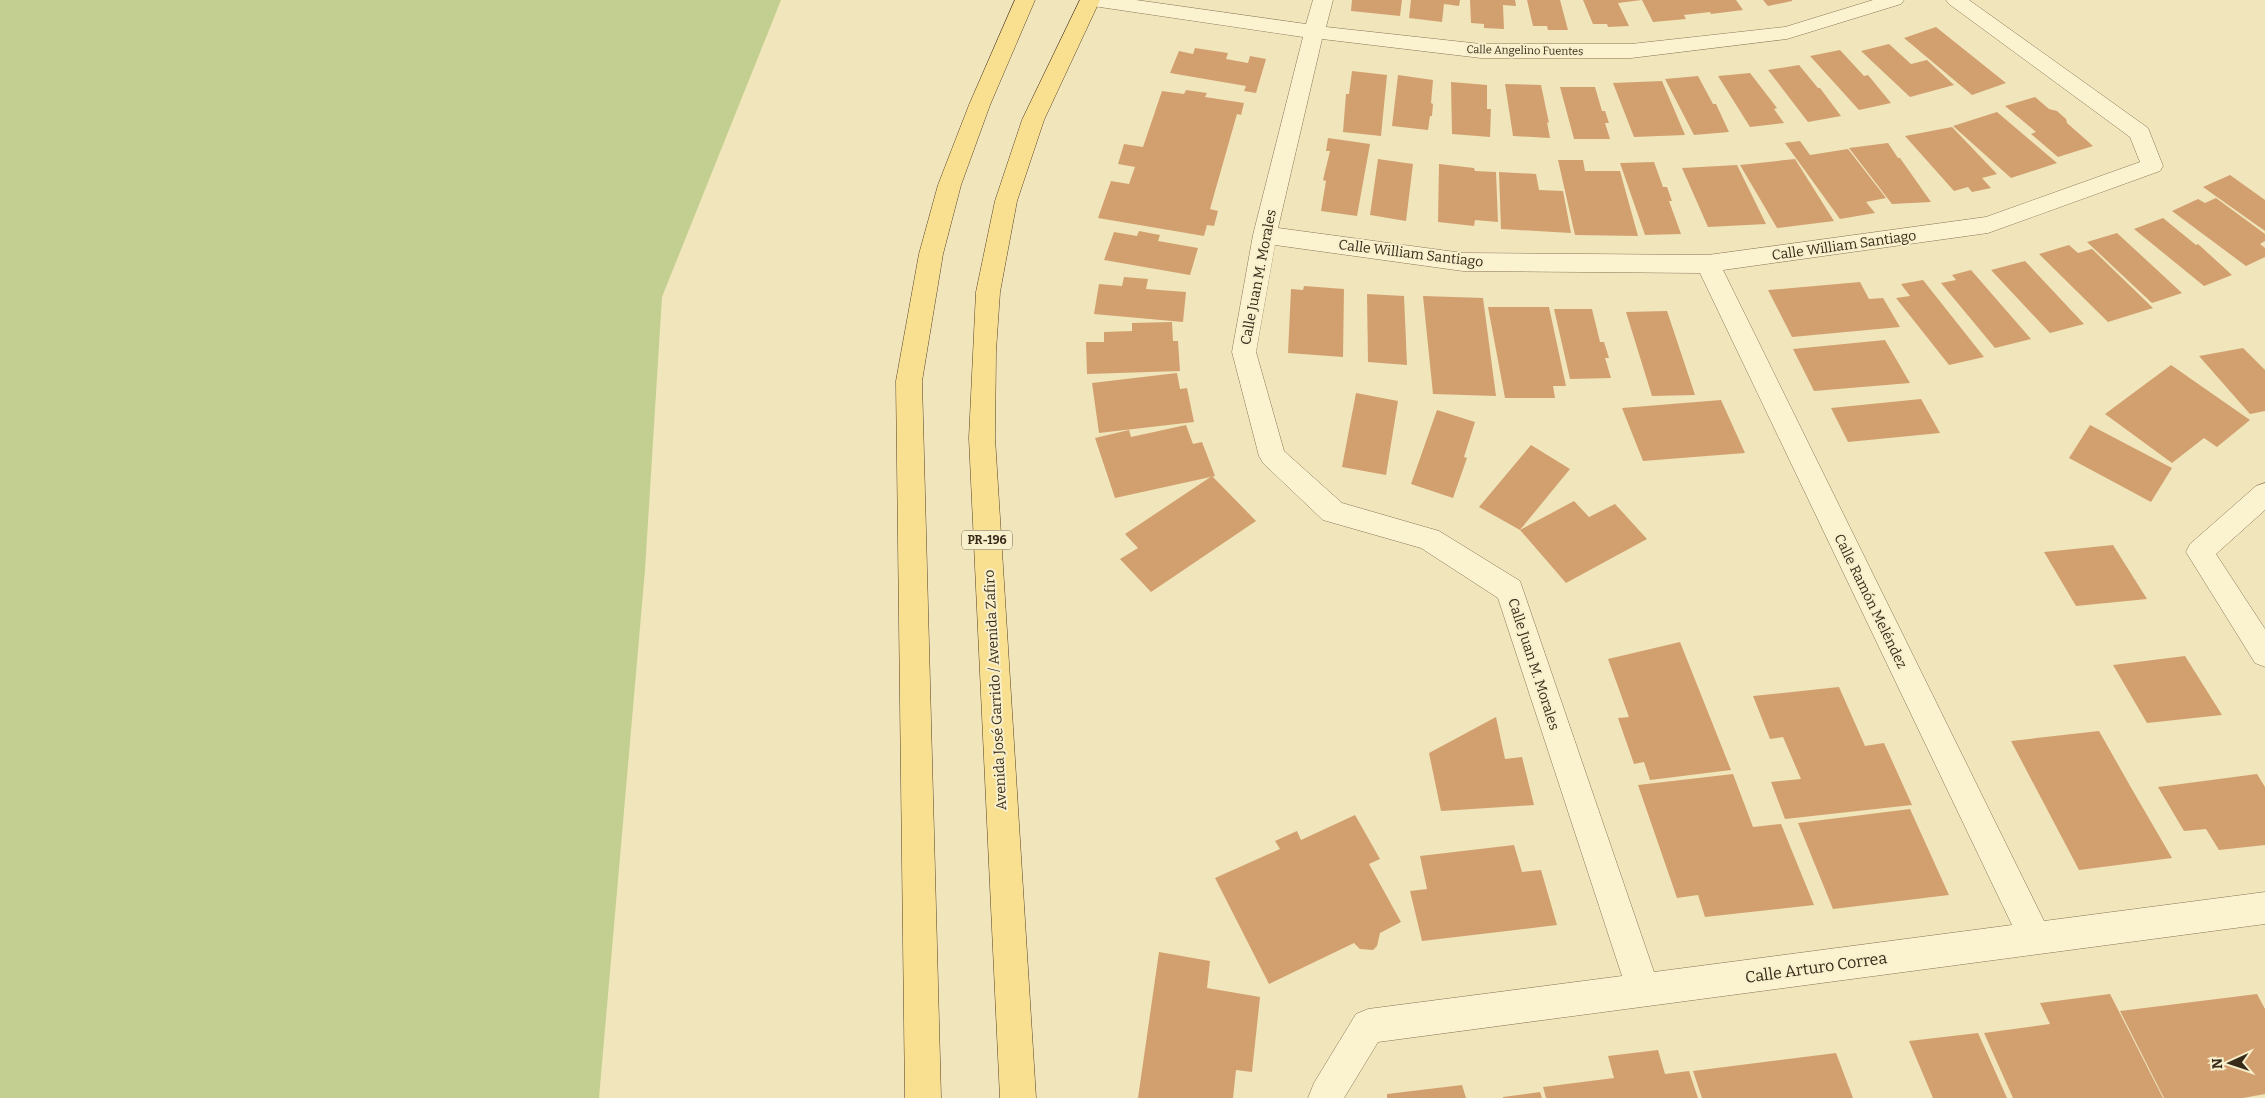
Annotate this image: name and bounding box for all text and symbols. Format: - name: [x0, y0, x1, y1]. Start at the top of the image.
- street label: Calle Angelino Fuentes: [1466, 43, 1584, 58]
- street label: Calle Juan M. Morales: [1237, 208, 1280, 346]
- street label: Calle William Santiago: [1771, 227, 1917, 264]
- street label: Calle William Santiago: [1338, 236, 1484, 271]
- road number: PR-196: [962, 530, 1012, 550]
- street label: Calle Ramón Meléndez: [1831, 531, 1911, 672]
- street label: Avenida José Garrido / Avenida Zafiro: [981, 569, 1010, 811]
- street label: Calle Juan M. Morales: [1504, 596, 1563, 732]
- street label: Calle Arturo Correa: [1744, 948, 1888, 987]
- north arrow: [2205, 1038, 2255, 1088]
- text: N: [2209, 1058, 2226, 1069]

